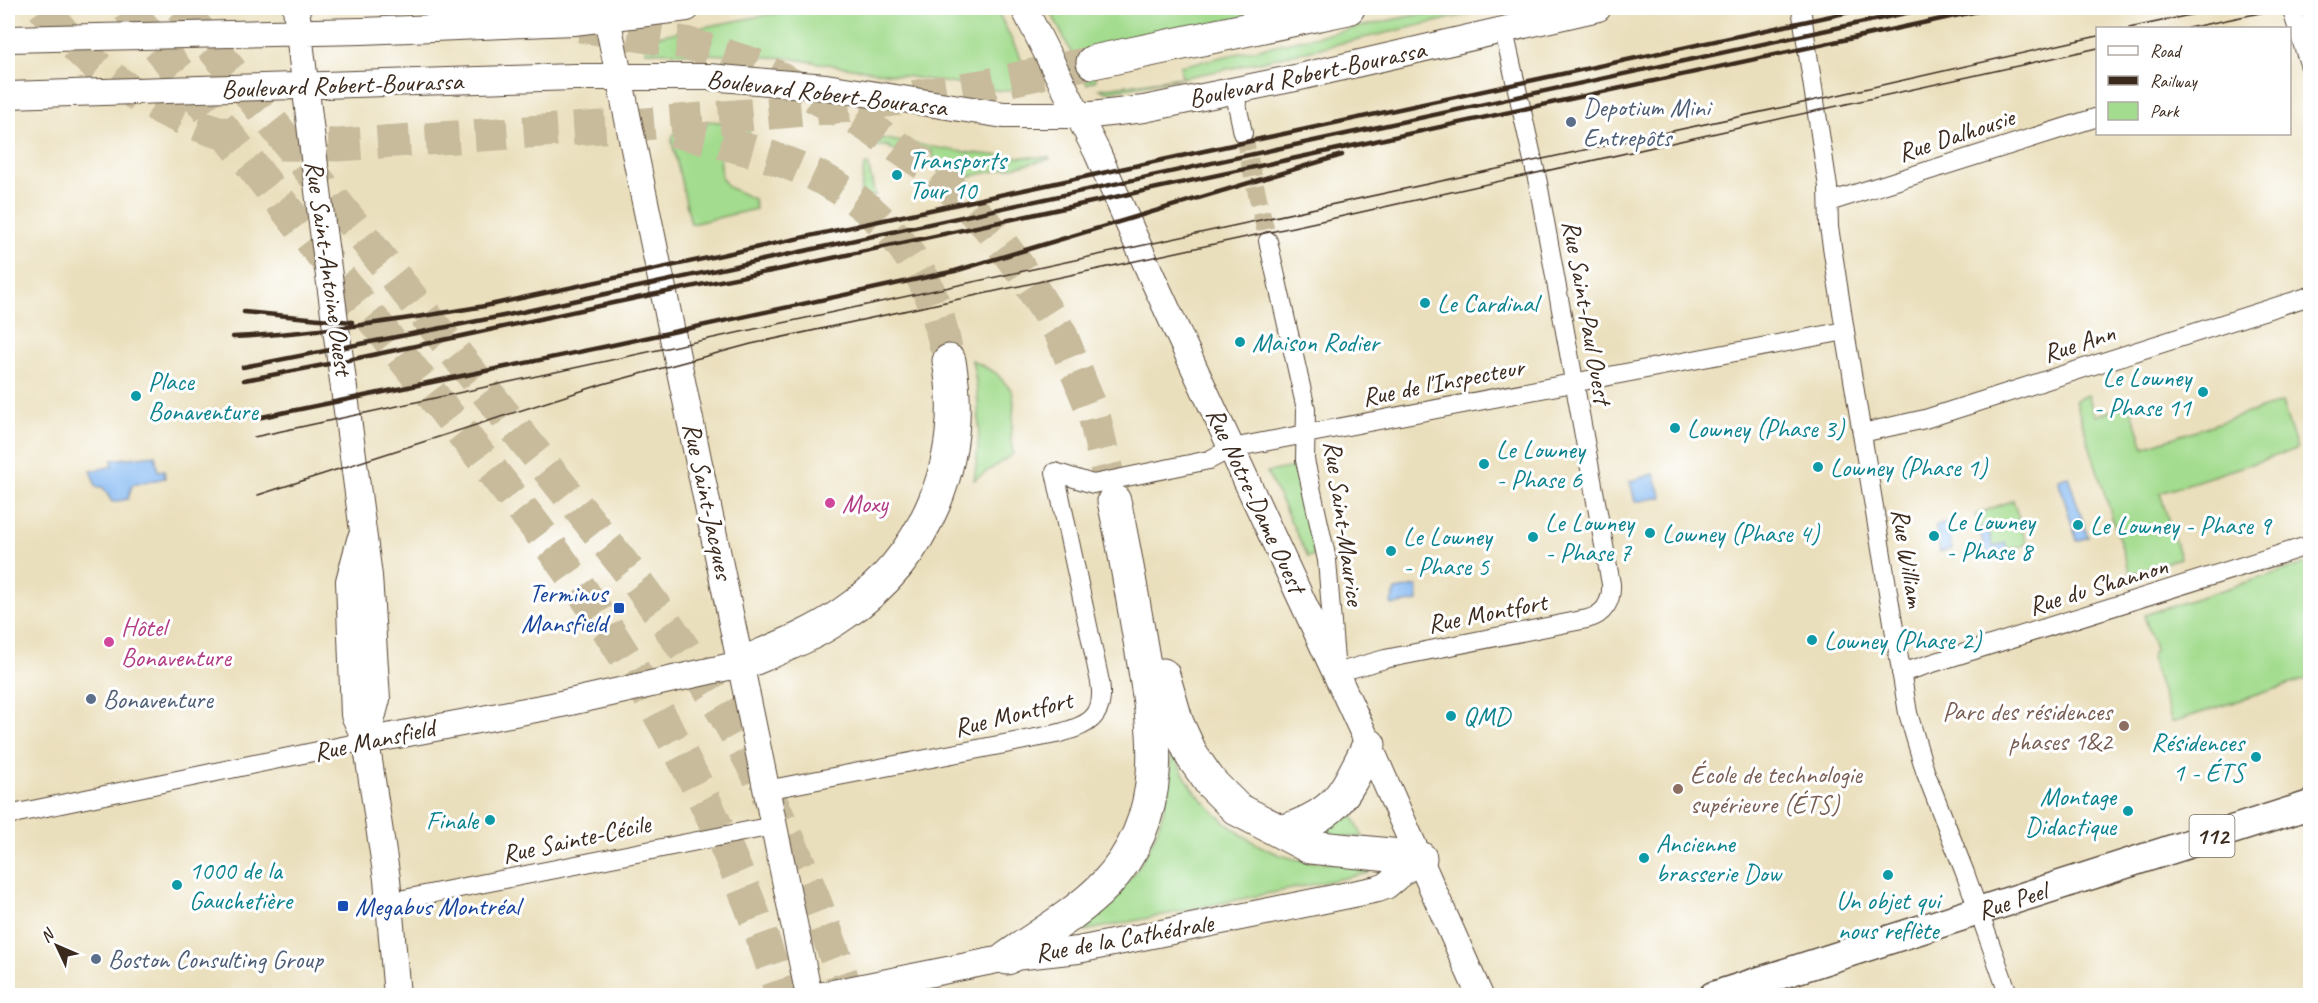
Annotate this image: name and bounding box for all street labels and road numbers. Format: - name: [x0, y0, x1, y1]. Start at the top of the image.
- street label: Boulevard Robert-Bourassa: [1185, 32, 1430, 115]
- street label: Boulevard Robert-Bourassa: [705, 62, 950, 124]
- street label: Boulevard Robert-Bourassa: [221, 64, 465, 106]
- street label: Rue Dalhousie: [1894, 100, 2021, 169]
- street label: Rue Saint-Antoine Ouest: [298, 158, 361, 380]
- street label: Rue Saint-Paul Ouest: [1555, 218, 1620, 410]
- street label: Rue Ann: [2039, 316, 2119, 370]
- street label: Rue de l'Inspecteur: [1359, 350, 1529, 414]
- street label: Rue Notre-Dame Ouest: [1199, 402, 1315, 601]
- street label: Rue Saint-Jacques: [675, 420, 741, 585]
- street label: Rue Saint-Maurice: [1316, 439, 1372, 610]
- street label: Rue William: [1884, 506, 1932, 611]
- street label: Rue du Shannon: [2024, 549, 2172, 623]
- street label: Rue Montfort: [1425, 585, 1552, 641]
- street label: Rue Montfort: [951, 683, 1078, 745]
- street label: Rue Mansfield: [311, 710, 441, 769]
- street label: Rue Sainte-Cécile: [499, 807, 655, 871]
- road number: 112: [2190, 815, 2234, 857]
- street label: Rue Peel: [1973, 872, 2055, 927]
- street label: Rue de la Cathédrale: [1032, 906, 1217, 970]

